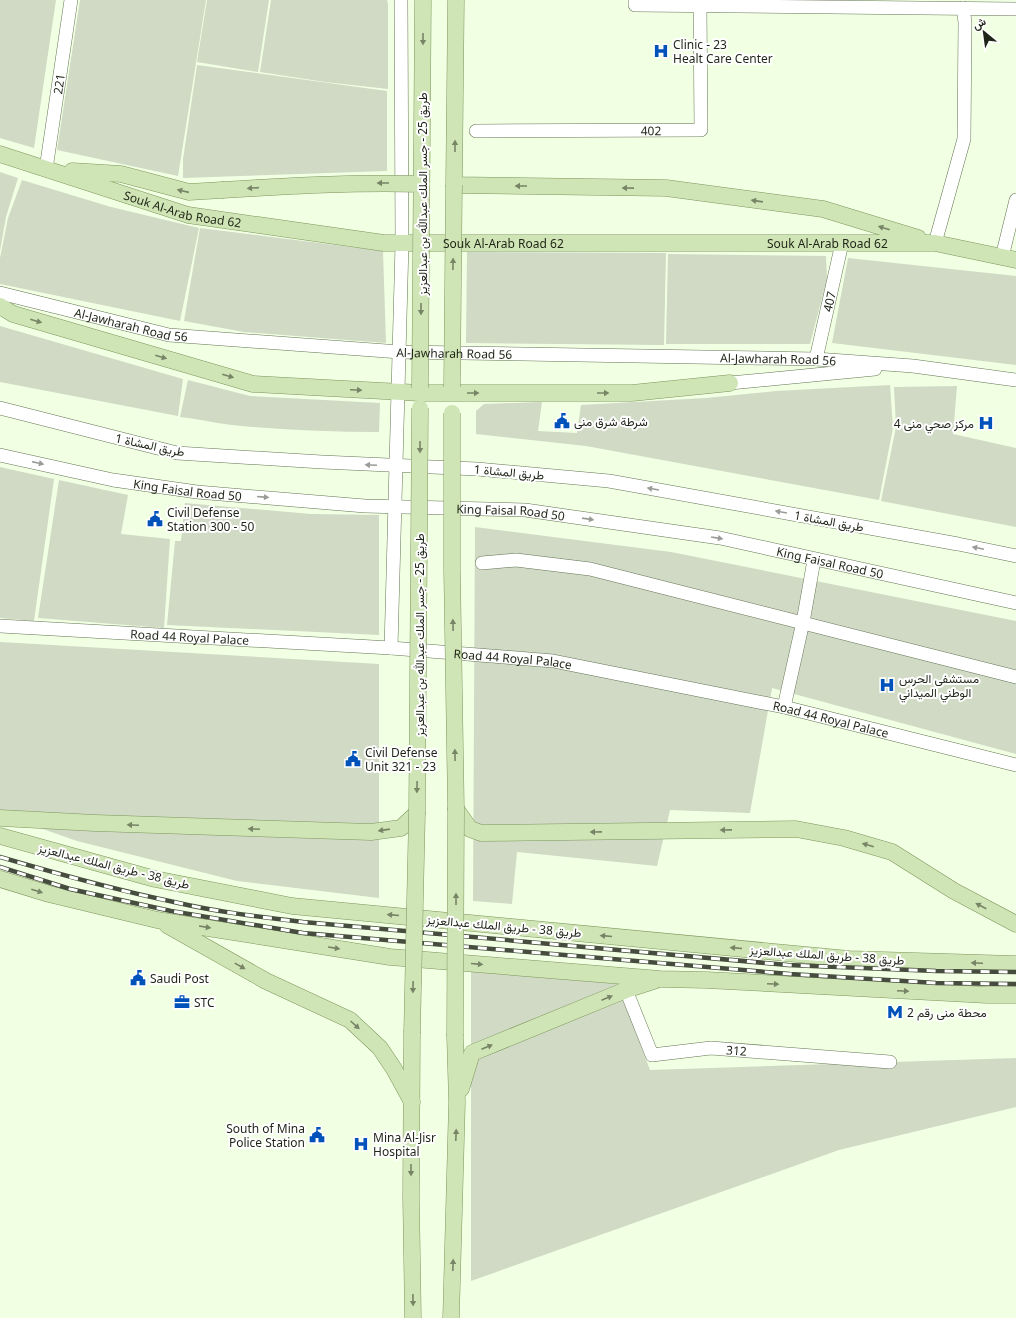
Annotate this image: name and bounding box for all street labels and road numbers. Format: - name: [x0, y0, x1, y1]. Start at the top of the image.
- street label: 221: [49, 72, 69, 95]
- street label: طريق 25 - جسر الملك عبدالله بن عبدالعزيز: [414, 92, 431, 296]
- street label: 402: [641, 122, 661, 139]
- street label: Souk Al-Arab Road 62: [122, 186, 243, 231]
- street label: Souk Al-Arab Road 62: [443, 235, 564, 252]
- street label: Souk Al-Arab Road 62: [767, 235, 888, 252]
- street label: 407: [818, 289, 839, 313]
- street label: Al-Jawharah Road 56: [73, 303, 189, 345]
- street label: Al-Jawharah Road 56: [396, 343, 512, 362]
- street label: Al-Jawharah Road 56: [720, 349, 837, 369]
- street label: طريق المشاة 1: [114, 429, 186, 461]
- street label: طريق المشاة 1: [473, 460, 545, 484]
- street label: King Faisal Road 50: [132, 475, 243, 504]
- street label: King Faisal Road 50: [456, 500, 566, 524]
- street label: طريق المشاة 1: [793, 507, 865, 536]
- street label: طريق 25 - جسر الملك عبدالله بن عبدالعزيز: [411, 533, 428, 737]
- street label: King Faisal Road 50: [775, 542, 885, 582]
- street label: Road 44 Royal Palace: [130, 625, 250, 649]
- street label: Road 44 Royal Palace: [453, 645, 574, 673]
- street label: Road 44 Royal Palace: [771, 696, 891, 741]
- street label: طريق 38 - طريق الملك عبدالعزيز: [36, 839, 192, 893]
- street label: طريق 38 - طريق الملك عبدالعزيز: [425, 911, 582, 941]
- street label: طريق 38 - طريق الملك عبدالعزيز: [748, 941, 905, 969]
- street label: 312: [726, 1041, 748, 1059]

